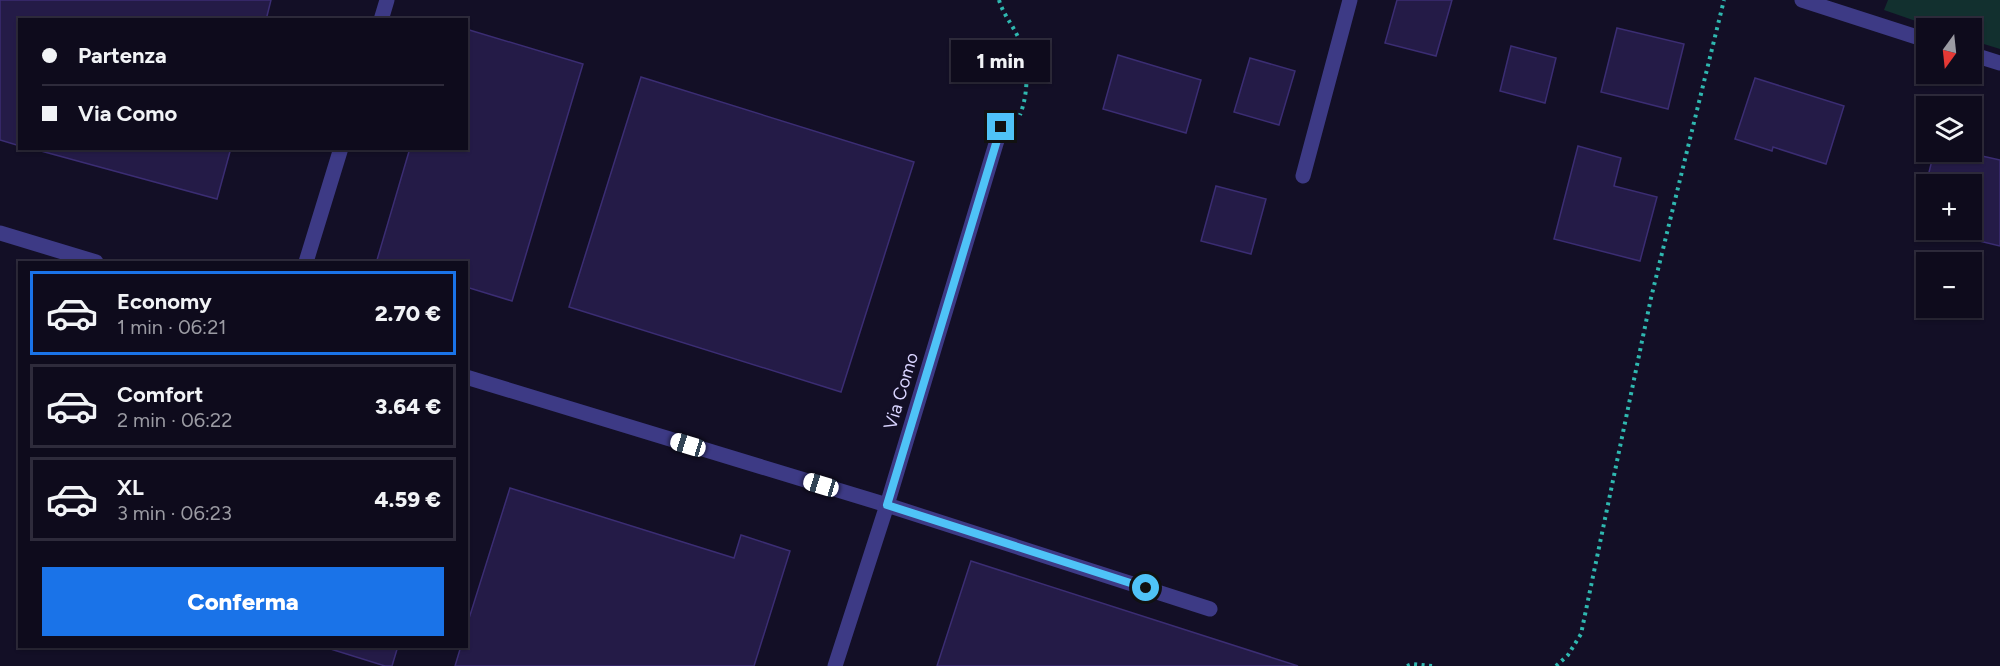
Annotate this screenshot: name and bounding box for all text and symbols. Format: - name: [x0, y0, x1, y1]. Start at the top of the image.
- north arrow: [1916, 18, 1982, 84]
- map controls: [1916, 18, 1982, 318]
- callout: 1 min: [952, 40, 1050, 82]
- text: Partenza: [78, 42, 167, 69]
- text: 1 min: [977, 49, 1024, 73]
- button: layers: [1916, 96, 1982, 162]
- text: Via Como: [78, 100, 177, 127]
- route end: [987, 113, 1014, 140]
- button: +: [1916, 174, 1982, 240]
- button: −: [1916, 252, 1982, 318]
- icon: car: [45, 286, 99, 340]
- text: Economy: [117, 288, 212, 315]
- text: 2.70 €: [375, 300, 441, 327]
- text: 1 min · 06:21: [117, 315, 227, 339]
- street label: Via Como: [879, 350, 923, 432]
- icon: car: [45, 379, 99, 433]
- text: Comfort: [117, 381, 203, 408]
- text: 3.64 €: [375, 393, 441, 420]
- text: 2 min · 06:22: [117, 408, 232, 432]
- car: [668, 431, 708, 459]
- car: [801, 471, 841, 499]
- icon: car: [45, 472, 99, 526]
- text: XL: [117, 474, 144, 501]
- text: 4.59 €: [375, 486, 441, 513]
- text: 3 min · 06:23: [117, 501, 232, 525]
- button: Conferma: [42, 567, 444, 636]
- route start: [1132, 574, 1159, 601]

